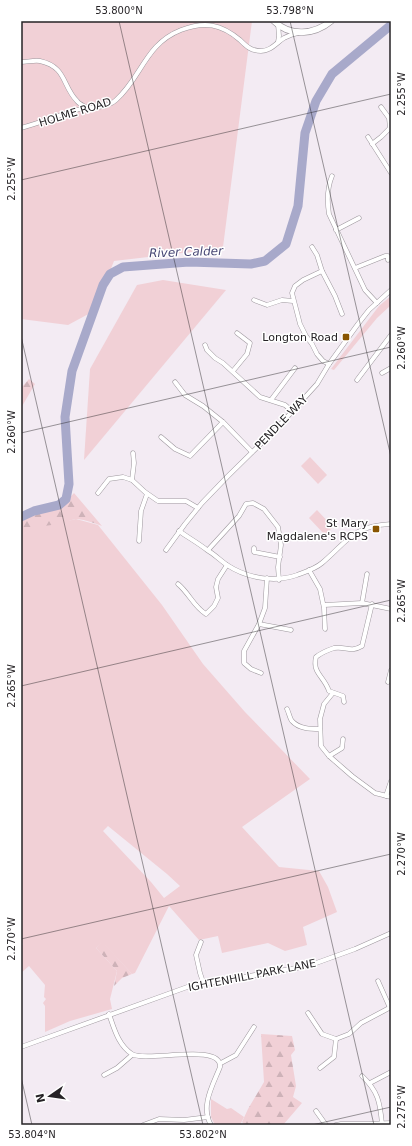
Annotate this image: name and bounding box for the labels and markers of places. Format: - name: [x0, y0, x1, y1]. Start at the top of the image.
- place label: Longton Road: [262, 331, 338, 344]
- marker: Longton Road: [341, 332, 351, 342]
- place label: St Mary Magdalene's RCPS: [267, 517, 368, 543]
- marker: St Mary Magdalene's RCPS: [371, 524, 381, 534]

